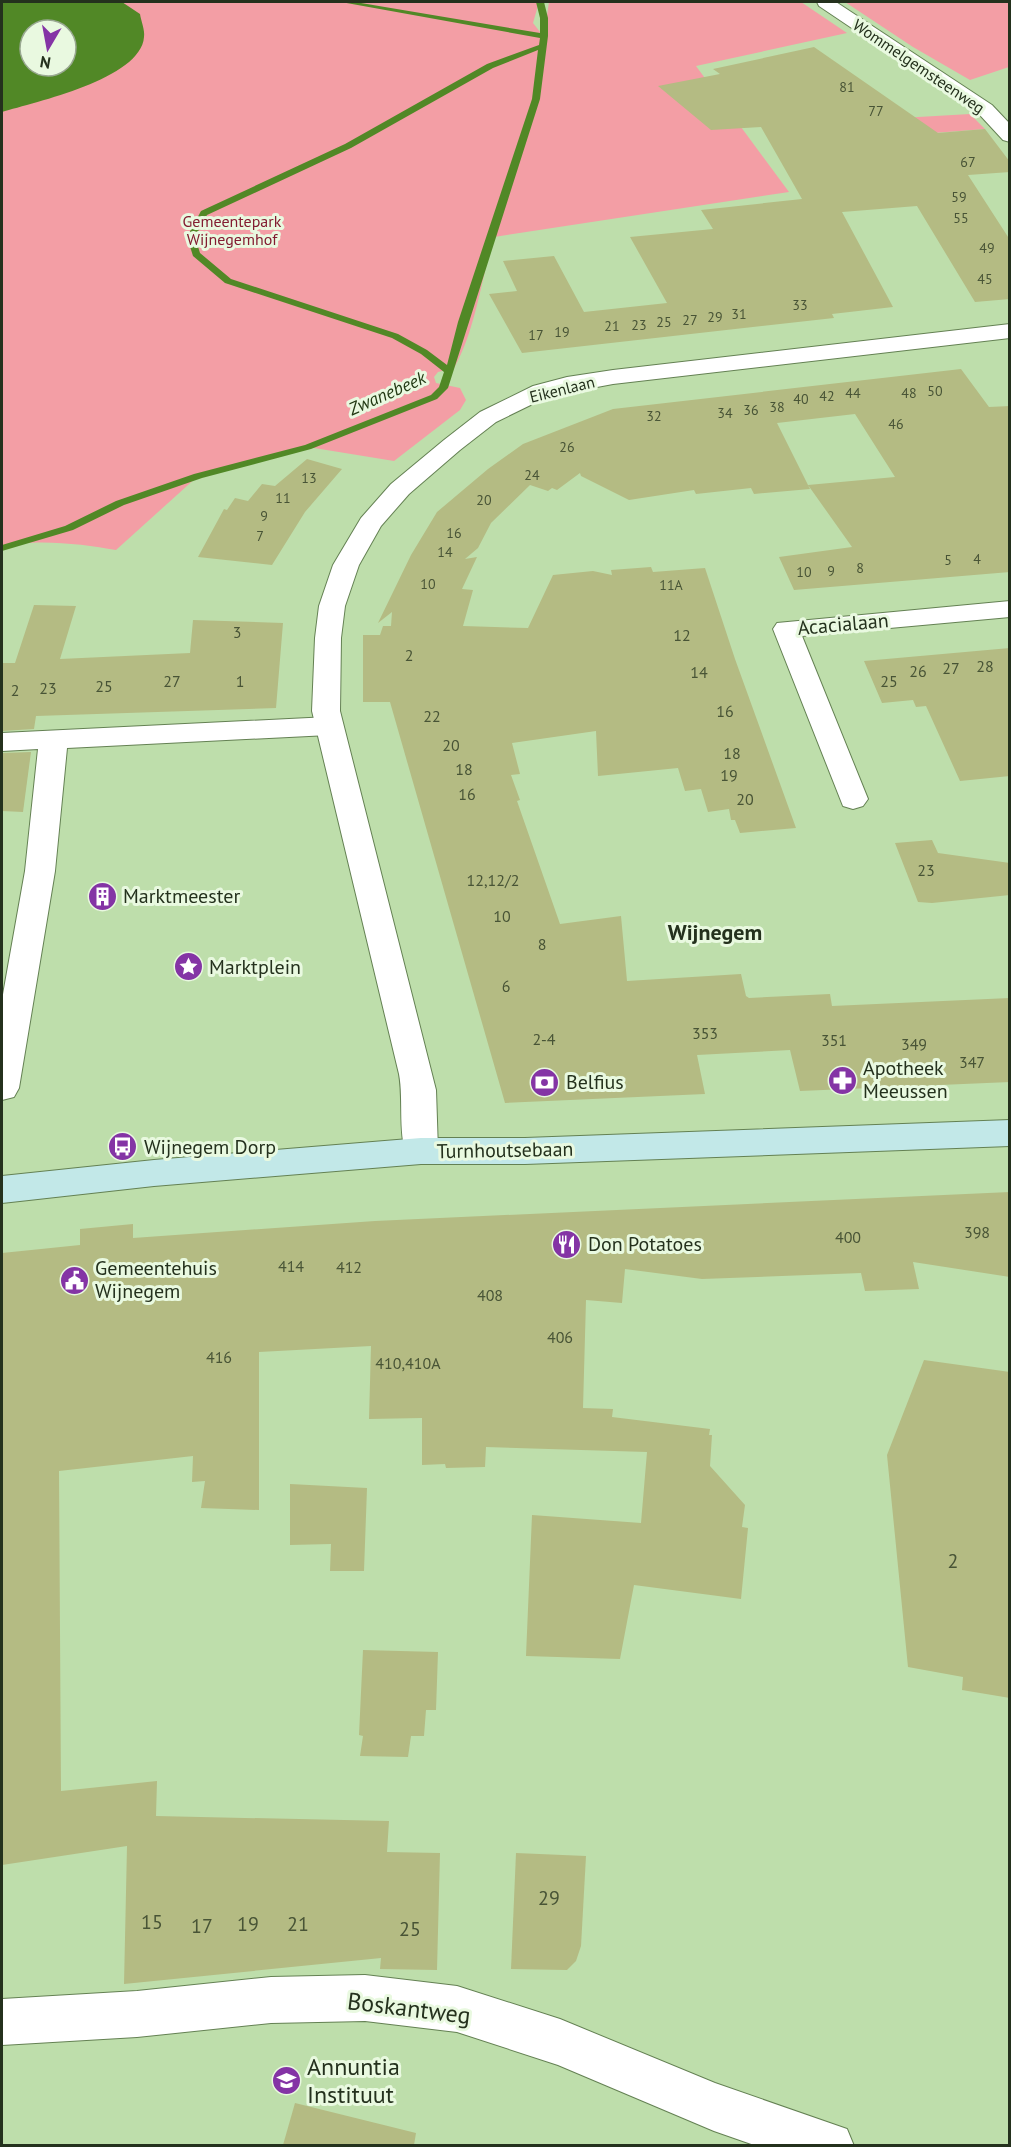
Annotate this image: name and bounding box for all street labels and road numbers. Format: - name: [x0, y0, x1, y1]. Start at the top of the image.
- street label: Wommelgemsteenweg: [849, 14, 989, 118]
- street label: Eikenlaan: [527, 371, 597, 407]
- street label: Acacialaan: [796, 607, 890, 641]
- street label: Turnhoutsebaan: [436, 1136, 574, 1164]
- street label: Boskantweg: [346, 1985, 472, 2031]

